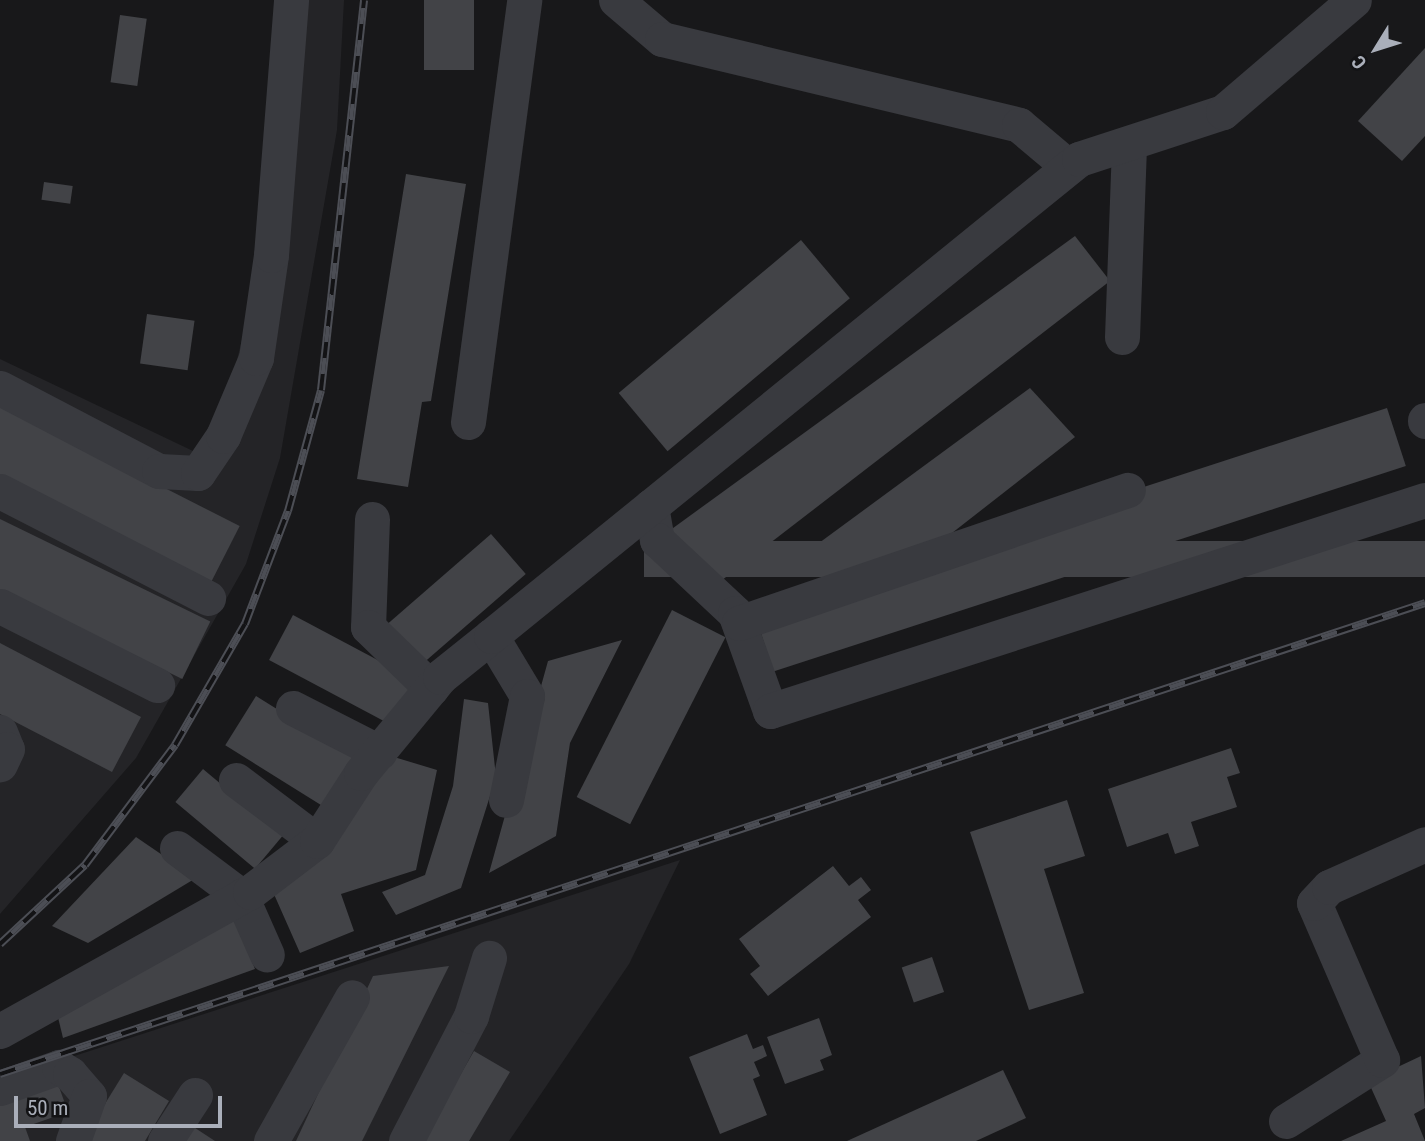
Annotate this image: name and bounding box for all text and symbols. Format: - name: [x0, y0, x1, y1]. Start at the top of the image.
- north arrow: [1341, 14, 1411, 84]
- text: С: [1347, 51, 1371, 74]
- scale bar: [18, 1082, 226, 1126]
- text: 50 m: [27, 1096, 68, 1120]

